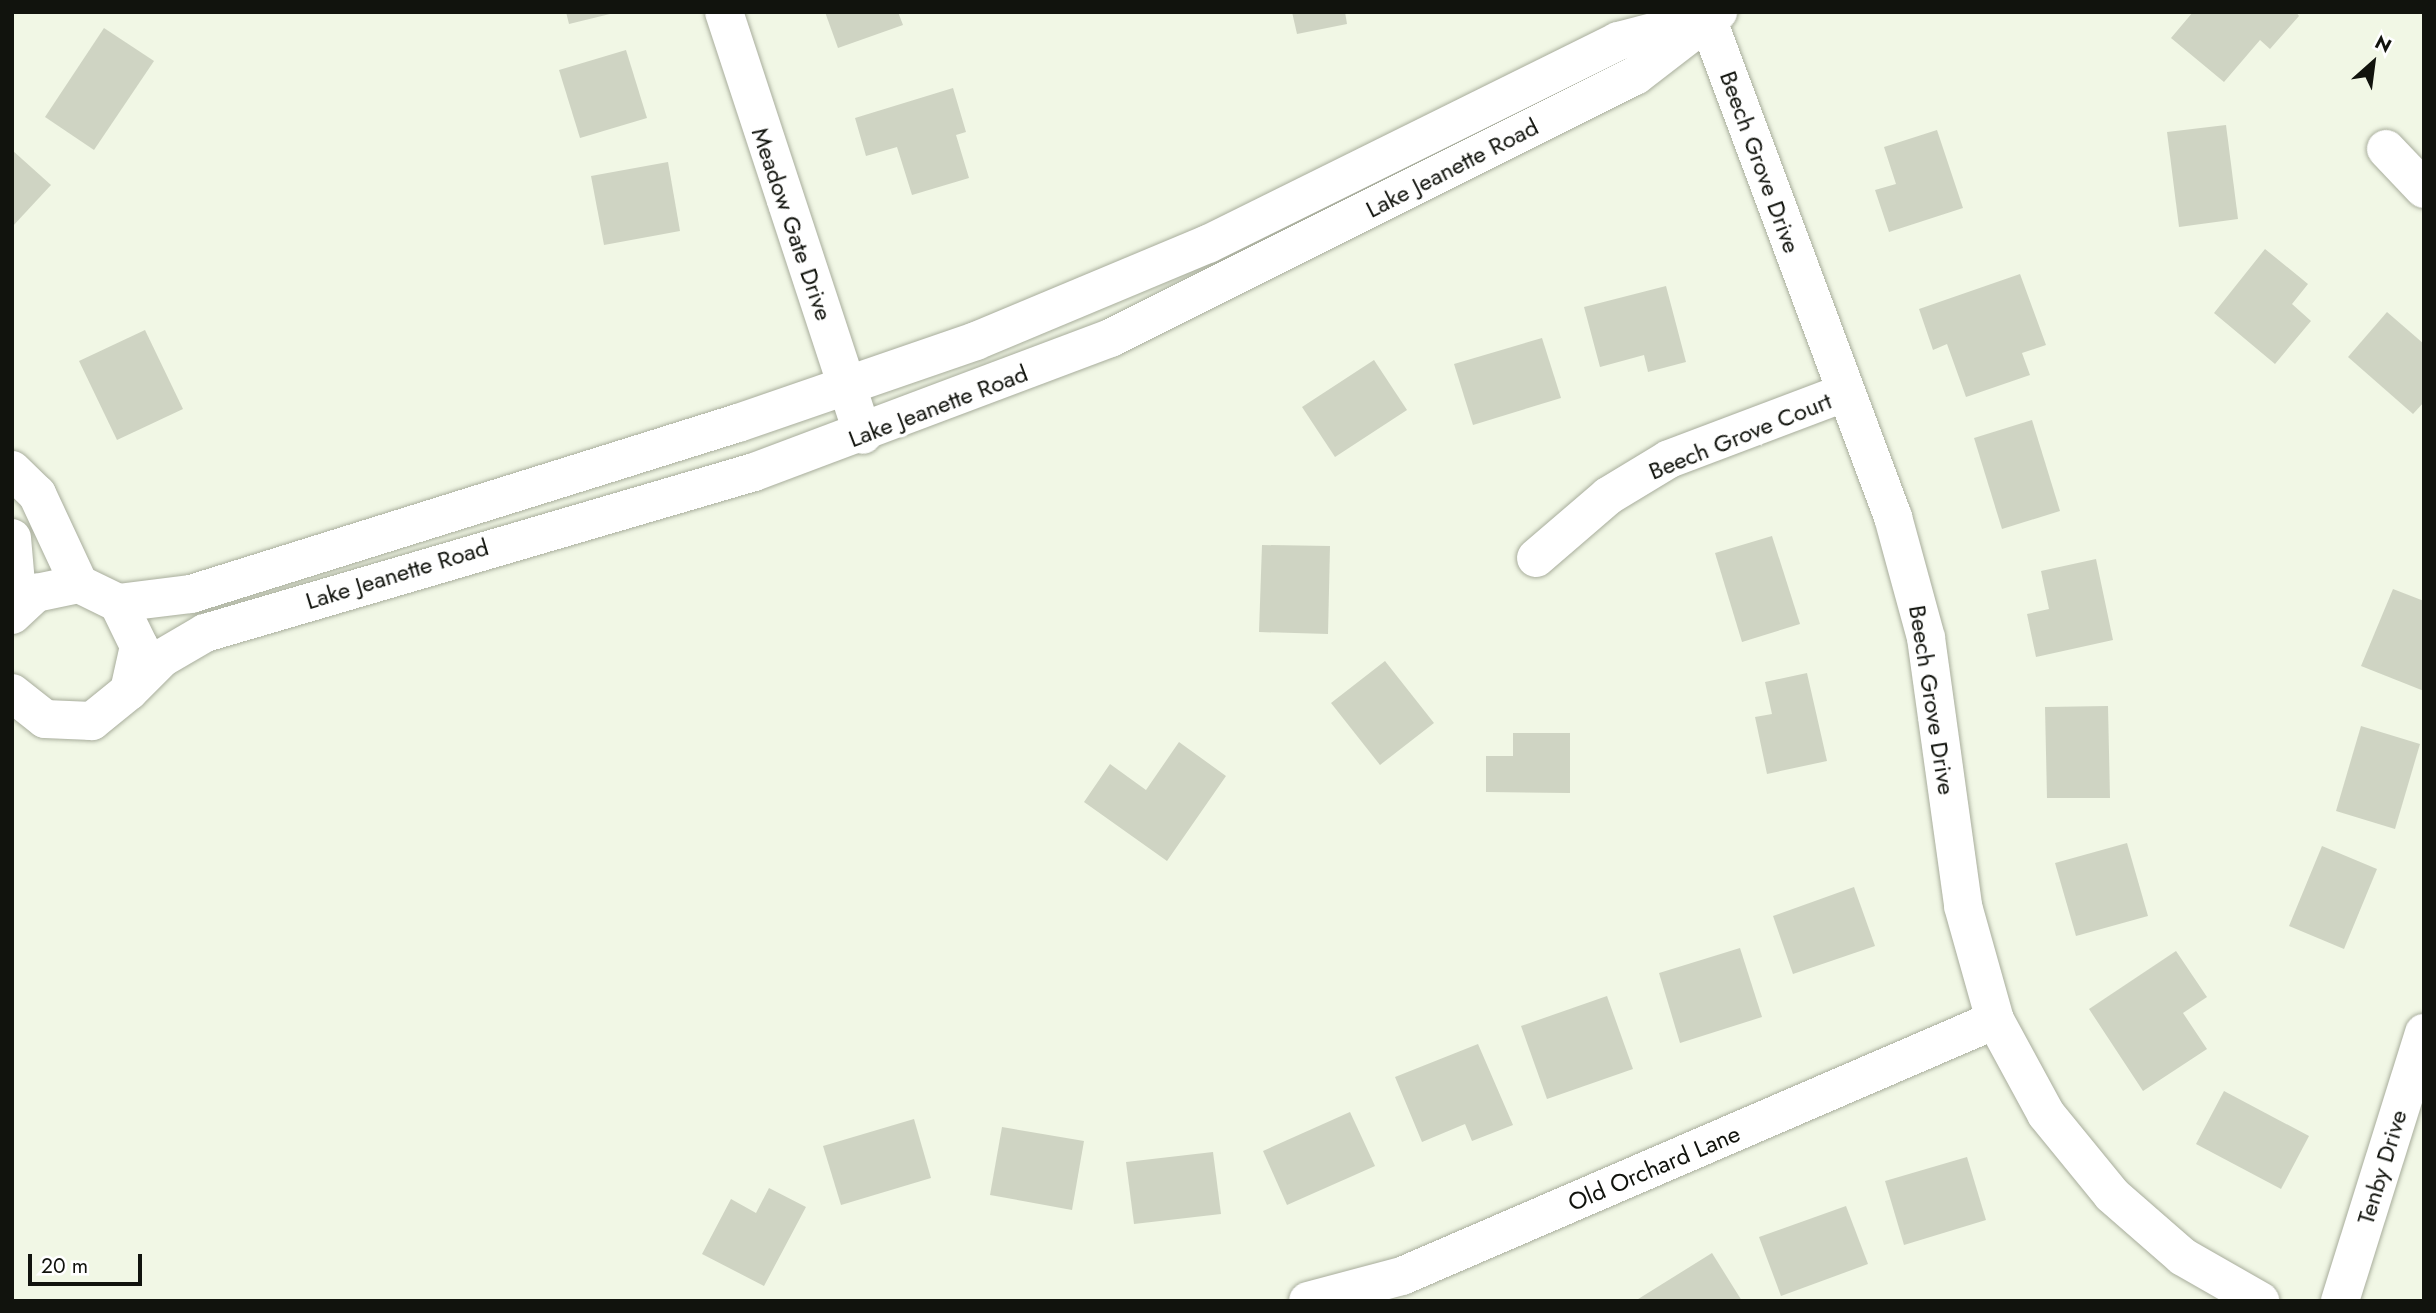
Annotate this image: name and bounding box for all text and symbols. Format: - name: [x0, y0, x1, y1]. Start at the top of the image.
- north arrow: [2338, 28, 2408, 98]
- text: N: [2370, 29, 2396, 59]
- street label: Beech Grove Drive: [1714, 67, 1806, 257]
- street label: Lake Jeanette Road: [1361, 112, 1543, 224]
- street label: Meadow Gate Drive: [745, 124, 839, 324]
- street label: Lake Jeanette Road: [844, 359, 1032, 453]
- street label: Beech Grove Court: [1644, 386, 1836, 486]
- street label: Lake Jeanette Road: [302, 533, 492, 615]
- street label: Beech Grove Drive: [1903, 603, 1961, 797]
- street label: Tenby Drive: [2351, 1106, 2413, 1228]
- street label: Old Orchard Lane: [1564, 1119, 1744, 1217]
- scale bar: [32, 1240, 145, 1284]
- text: 20 m: [41, 1251, 88, 1281]

